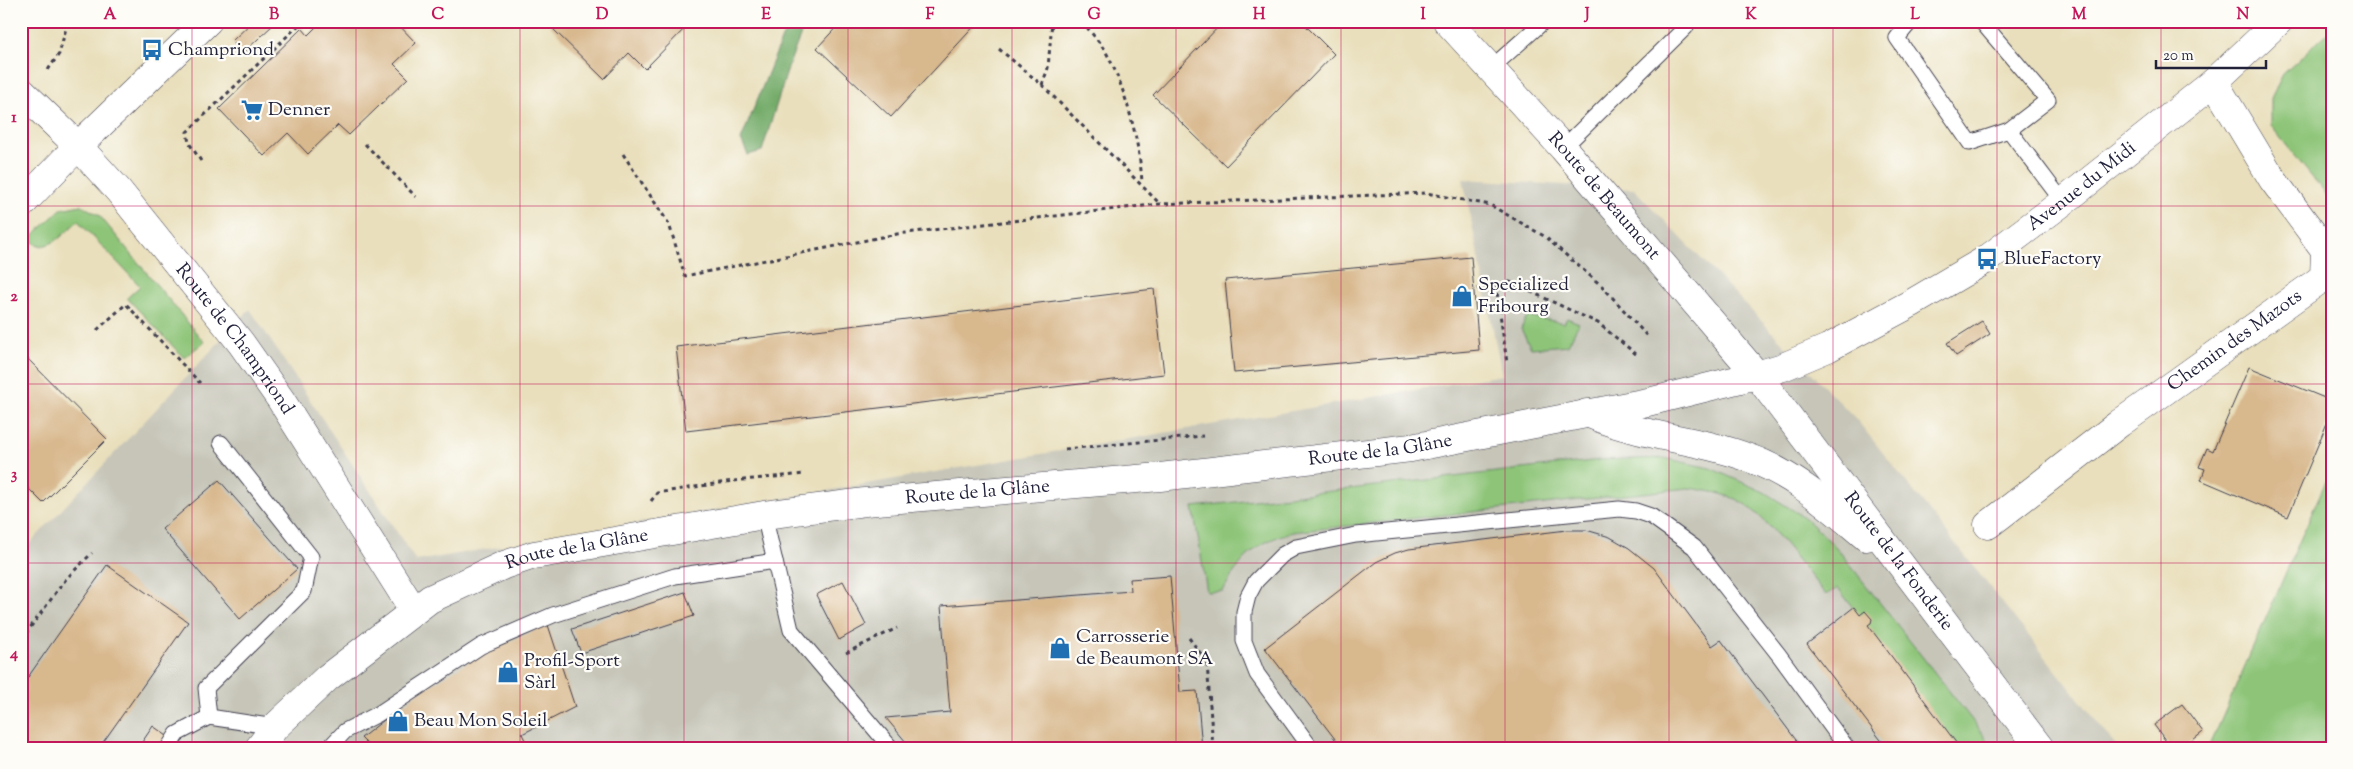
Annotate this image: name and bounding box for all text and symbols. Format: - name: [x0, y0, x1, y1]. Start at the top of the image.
- text: A: [104, 4, 117, 27]
- text: B: [269, 4, 279, 27]
- text: C: [432, 4, 445, 27]
- text: D: [596, 4, 609, 27]
- text: E: [761, 4, 771, 27]
- text: F: [926, 4, 935, 27]
- text: G: [1087, 4, 1101, 27]
- text: H: [1253, 4, 1266, 27]
- text: I: [1420, 4, 1426, 27]
- text: J: [1583, 4, 1590, 27]
- text: K: [1745, 4, 1757, 27]
- text: L: [1910, 4, 1920, 27]
- text: M: [2072, 4, 2087, 27]
- text: N: [2237, 4, 2250, 27]
- bus stop icon: Champriond: [139, 37, 165, 63]
- place label: Champriond: [168, 37, 274, 64]
- scale bar: [2156, 38, 2266, 70]
- text: 20 m: [2163, 46, 2194, 67]
- supermarket icon: Denner: [239, 97, 265, 123]
- place label: Denner: [268, 97, 330, 124]
- text: 1: [11, 107, 17, 130]
- street label: Route de Beaumont: [1541, 126, 1667, 266]
- street label: Avenue du Midi: [2021, 135, 2142, 238]
- bus stop icon: BlueFactory: [1974, 246, 2000, 272]
- place label: BlueFactory: [2004, 246, 2102, 273]
- street label: Route de Champriond: [169, 258, 301, 420]
- place label: Specialized Fribourg: [1478, 272, 1569, 321]
- shop icon: Specialized Fribourg: [1449, 283, 1475, 309]
- street label: Chemin des Mazots: [2162, 283, 2308, 398]
- text: 2: [10, 286, 18, 309]
- street label: Route de la Glâne: [1307, 427, 1455, 473]
- text: 3: [11, 464, 18, 487]
- street label: Route de la Glâne: [904, 473, 1051, 512]
- street label: Route de la Fonderie: [1837, 486, 1960, 637]
- street label: Route de la Glâne: [502, 522, 651, 577]
- place label: Carrosserie de Beaumont SA: [1076, 624, 1214, 673]
- shop icon: Carrosserie de Beaumont SA: [1047, 635, 1073, 661]
- text: 4: [9, 643, 18, 666]
- place label: Profil-Sport Sàrl: [524, 648, 620, 697]
- shop icon: Profil-Sport Sàrl: [495, 659, 521, 685]
- shop icon: Beau Mon Soleil: [385, 708, 411, 734]
- place label: Beau Mon Soleil: [414, 708, 547, 735]

